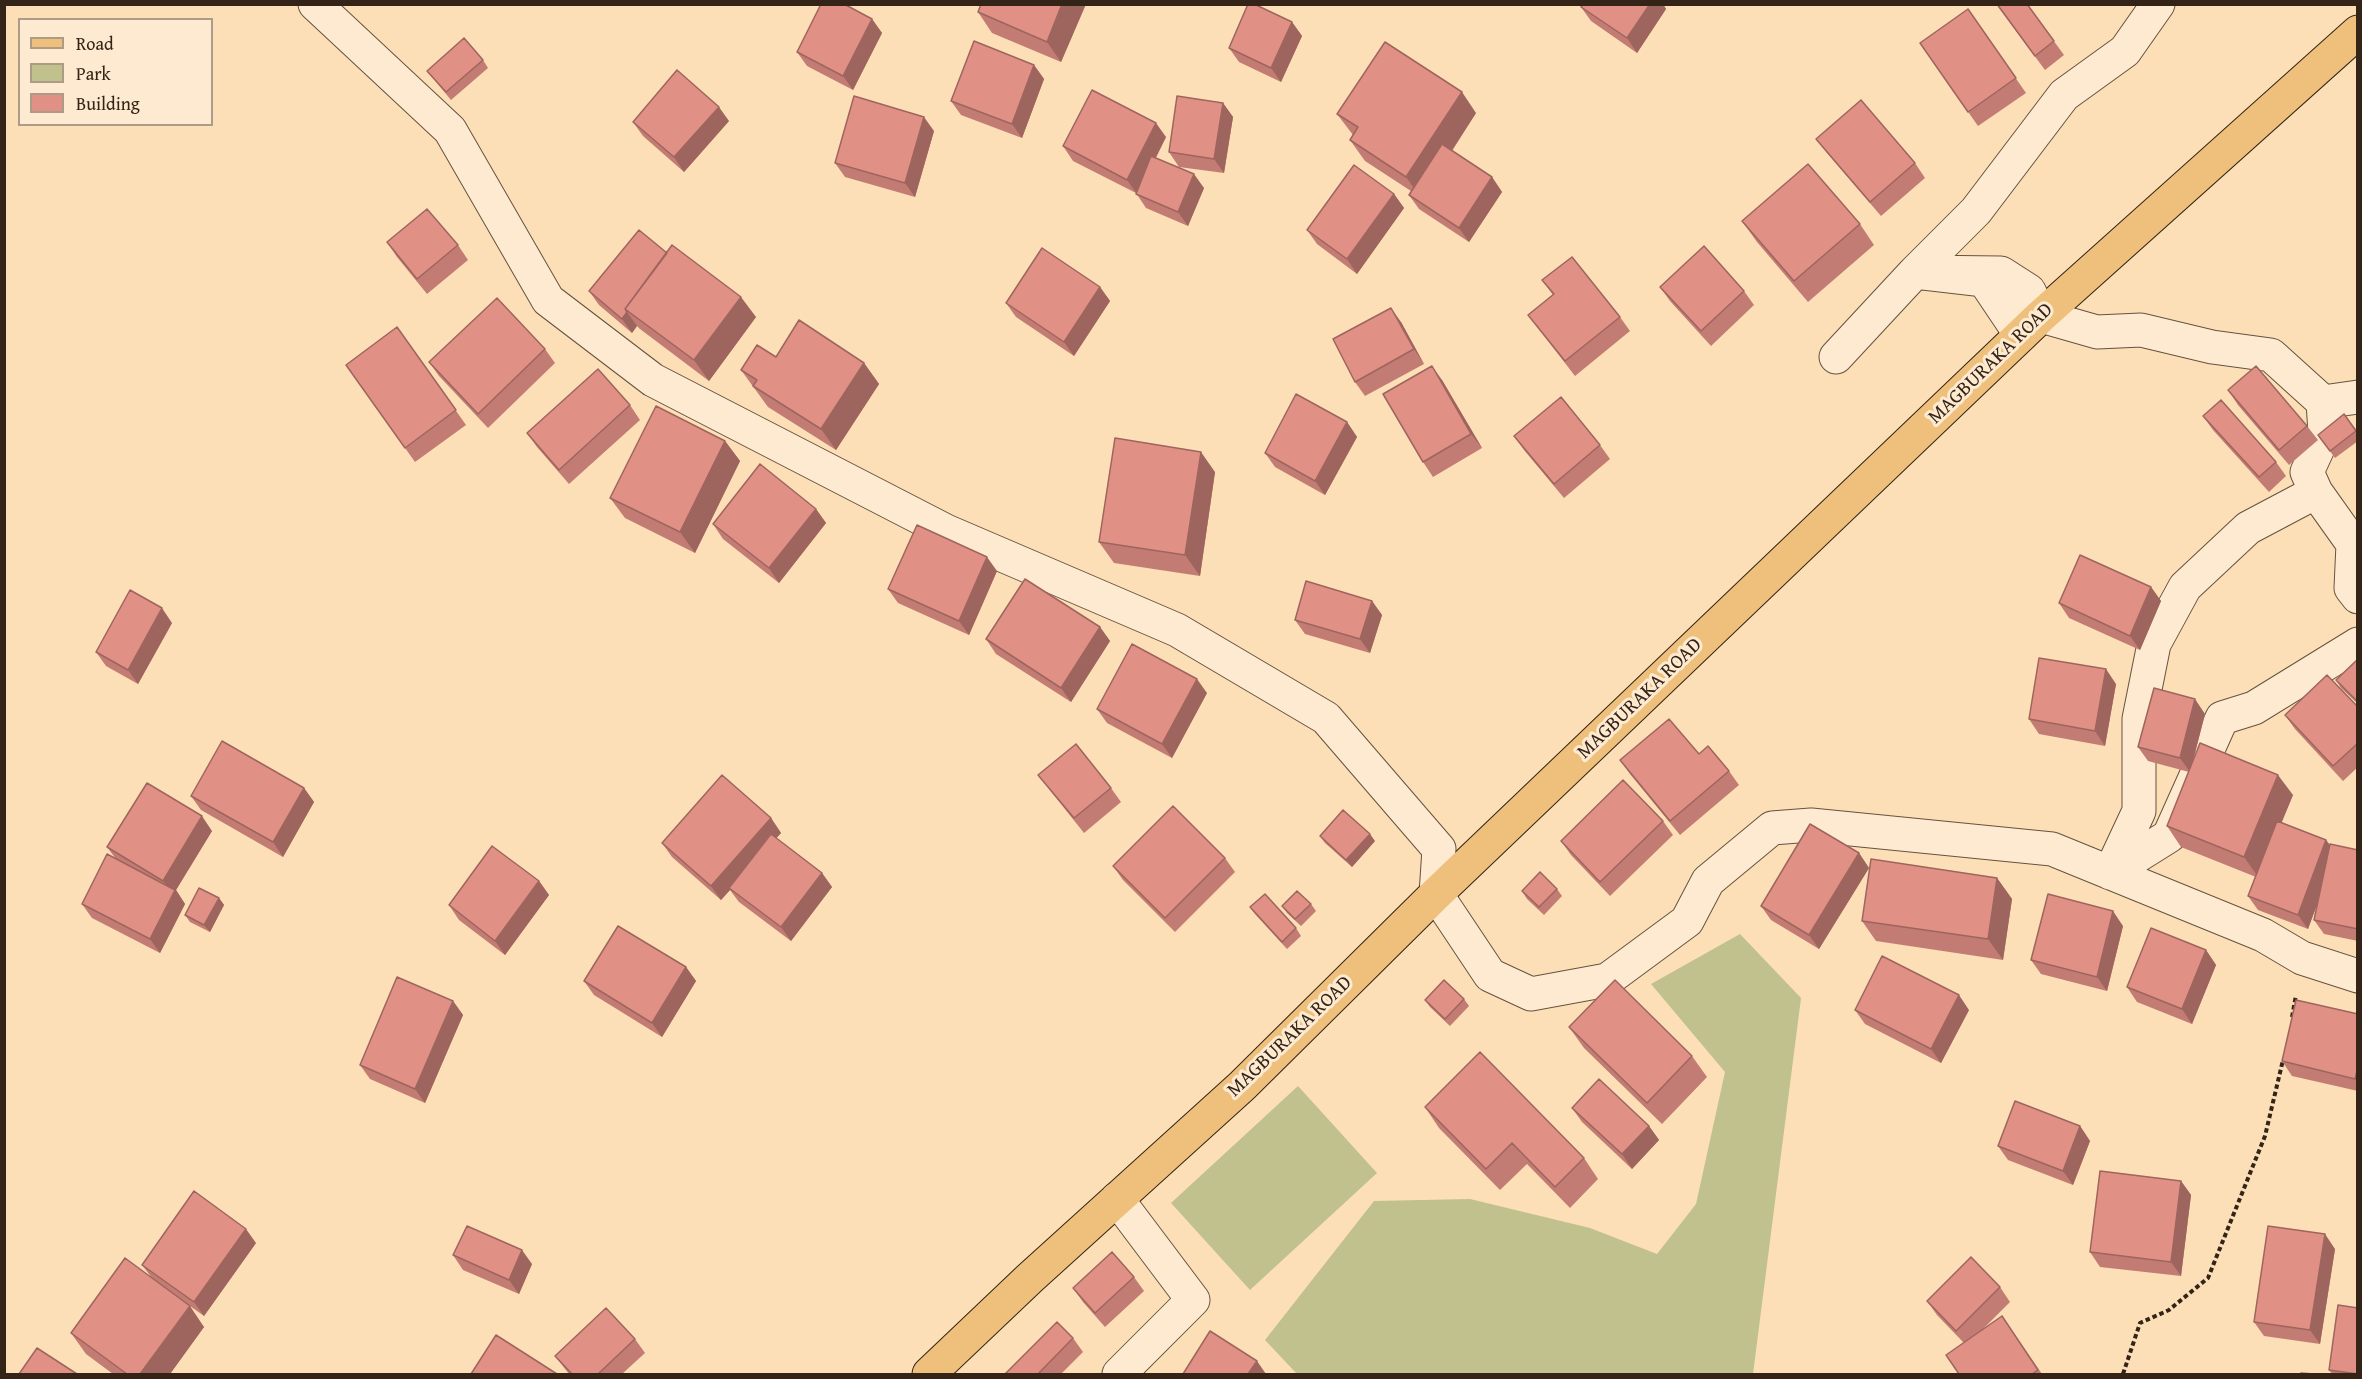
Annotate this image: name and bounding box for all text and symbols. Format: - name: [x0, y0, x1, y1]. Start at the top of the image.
- legend: [18, 18, 213, 126]
- text: Road: [76, 30, 114, 57]
- text: Park: [76, 60, 111, 87]
- text: Building: [76, 90, 140, 117]
- street label: MAGBURAKA ROAD: [1924, 298, 2058, 430]
- street label: MAGBURAKA ROAD: [1573, 633, 1707, 765]
- street label: MAGBURAKA ROAD: [1223, 971, 1357, 1103]

